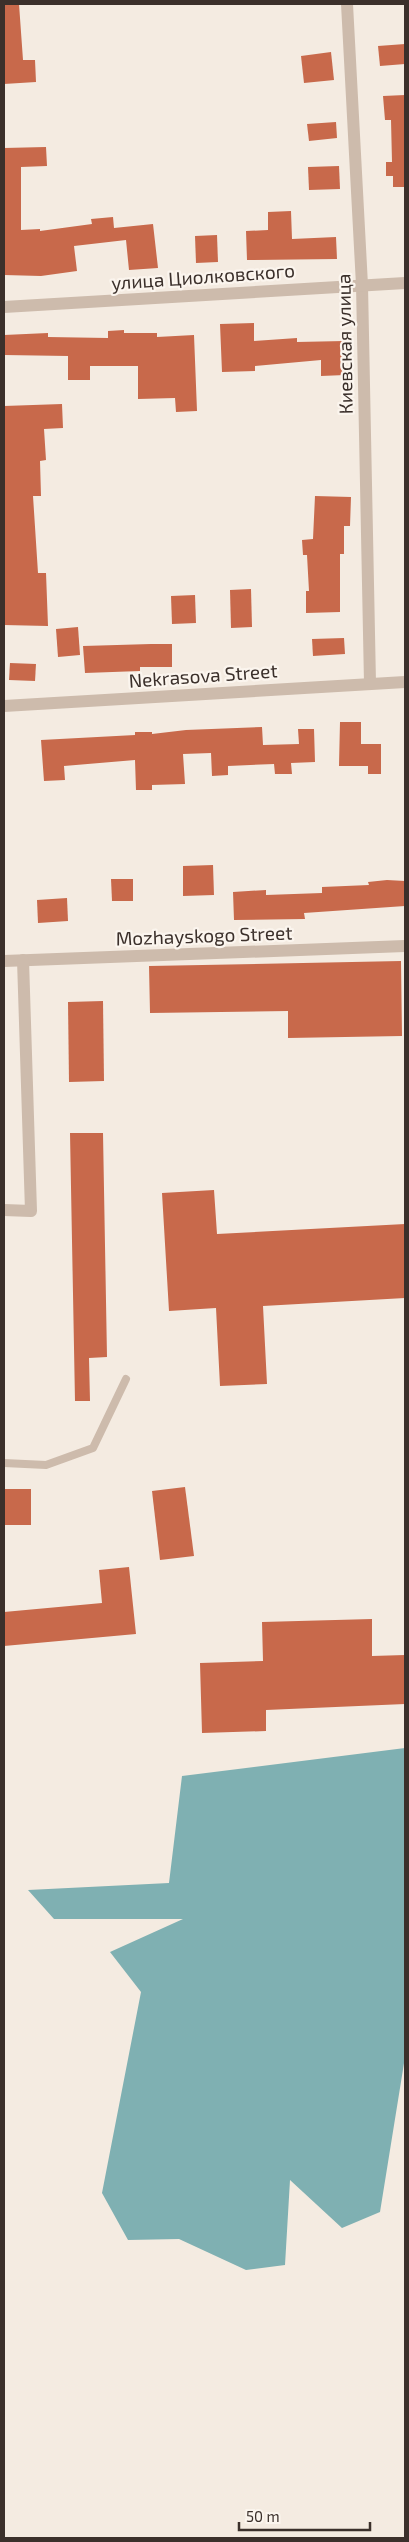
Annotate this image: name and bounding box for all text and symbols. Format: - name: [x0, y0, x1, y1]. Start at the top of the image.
- street label: улица Циолковского: [110, 258, 296, 295]
- street label: Киевская улица: [331, 273, 358, 415]
- street label: Nekrasova Street: [128, 658, 278, 692]
- street label: Mozhayskogo Street: [115, 920, 293, 950]
- scale bar: [239, 2500, 370, 2532]
- text: 50 m: [246, 2507, 280, 2525]

